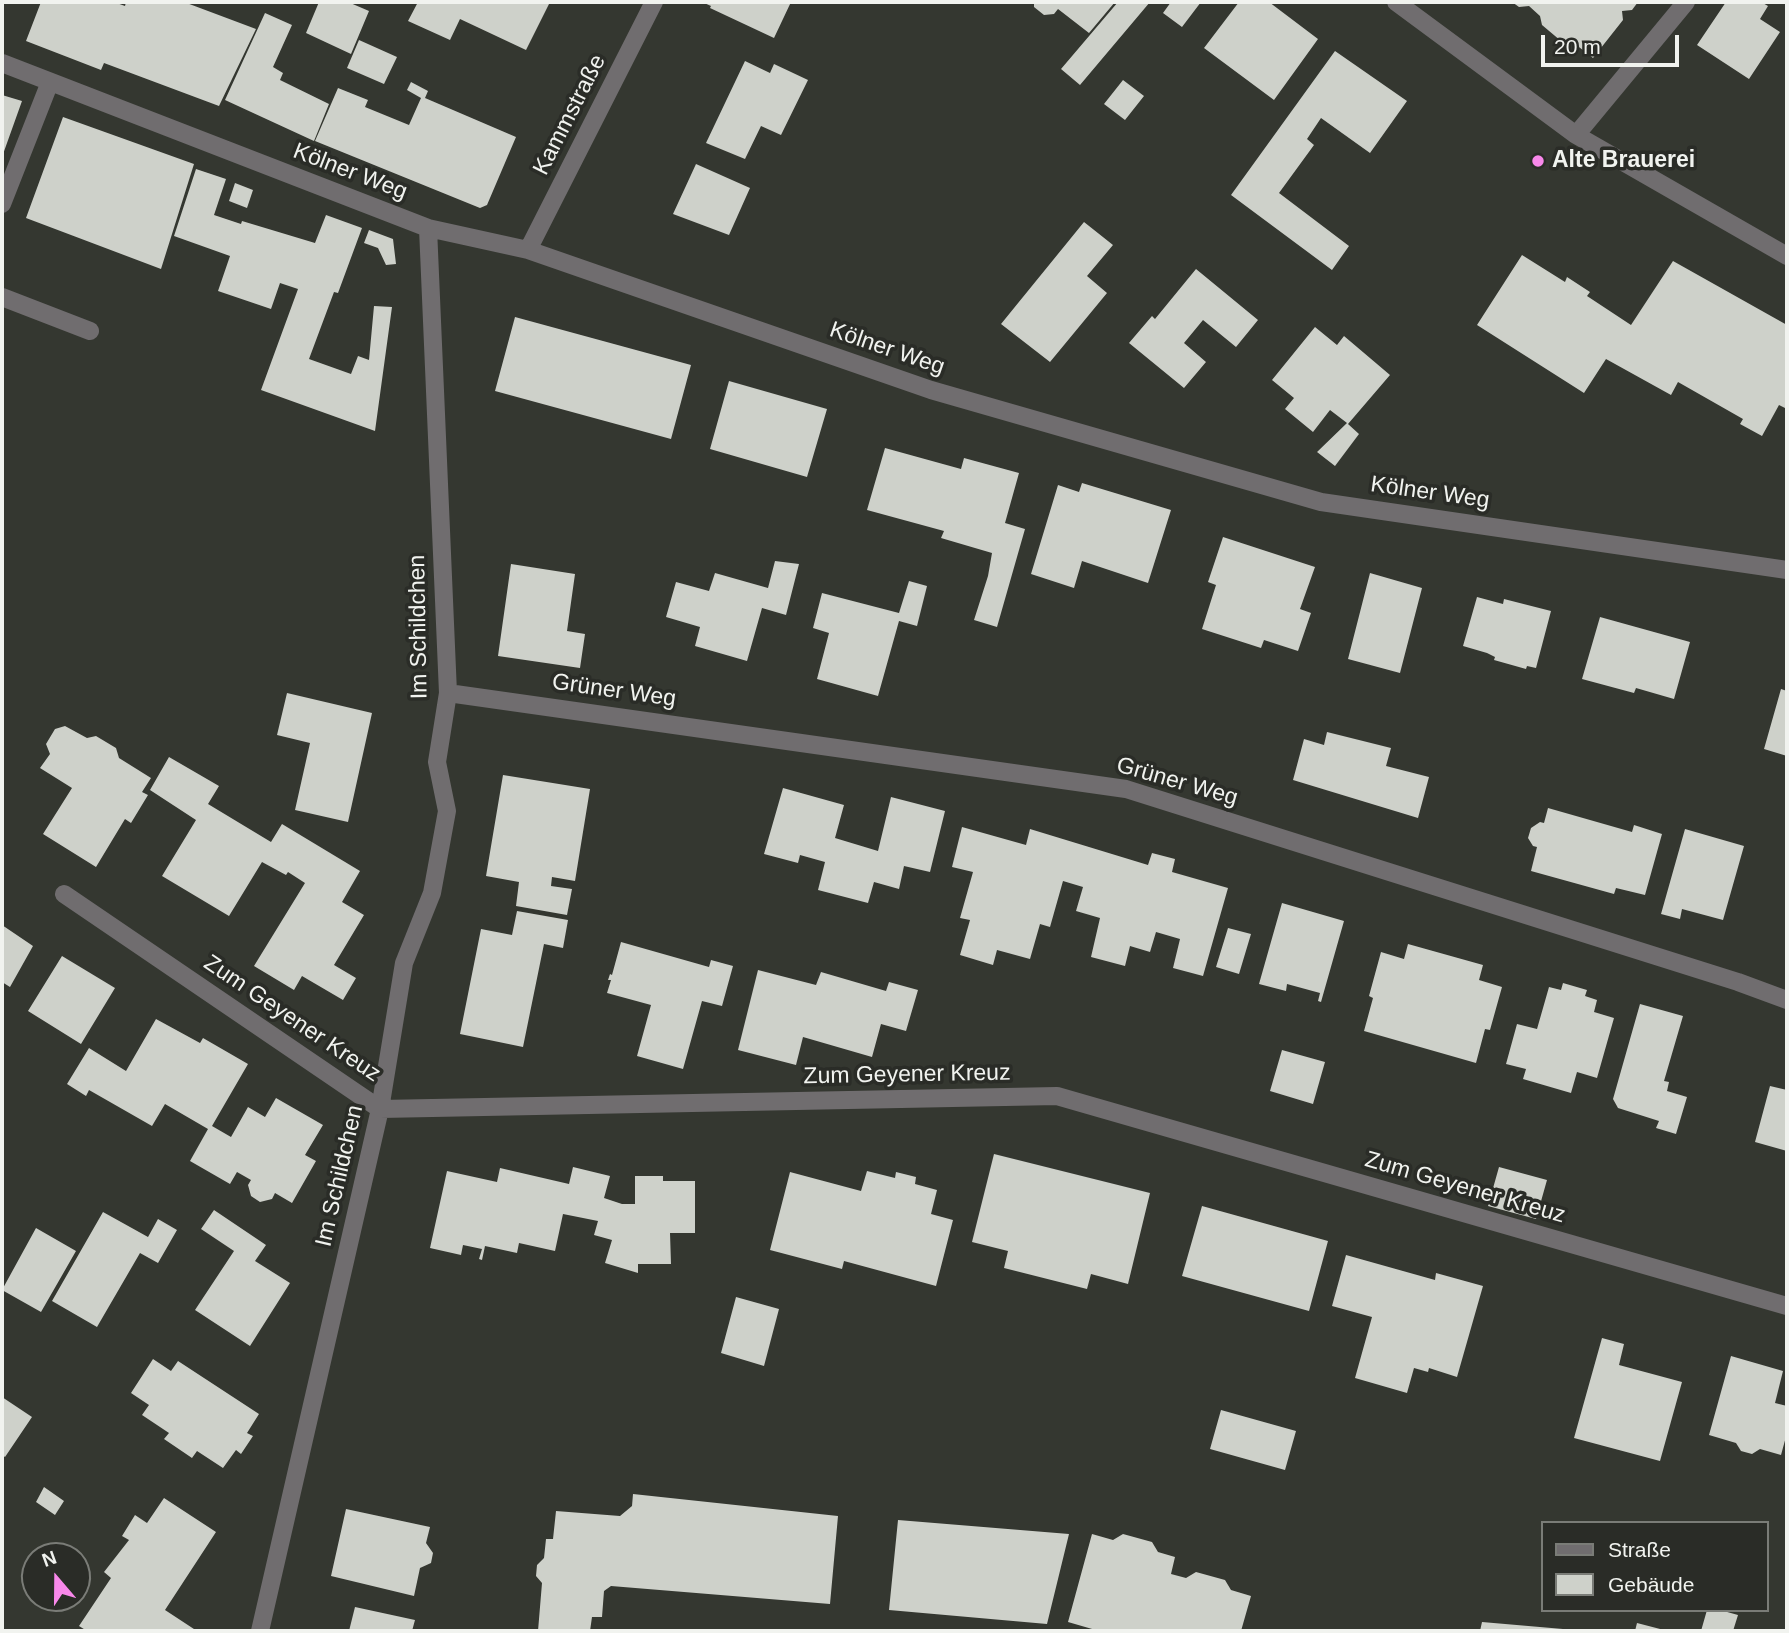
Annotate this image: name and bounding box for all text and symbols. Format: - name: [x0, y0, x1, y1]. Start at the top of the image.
- scale bar: [1544, 21, 1682, 65]
- text: 20 m: [1554, 35, 1601, 58]
- street label: Kammstraße: [528, 50, 612, 180]
- street label: Kölner Weg: [289, 138, 411, 206]
- place label: Alte Brauerei: [1552, 147, 1695, 175]
- marker: Alte Brauerei: [1530, 153, 1546, 169]
- street label: Kölner Weg: [826, 316, 948, 382]
- street label: Kölner Weg: [1369, 471, 1491, 515]
- street label: Im Schildchen: [404, 555, 434, 699]
- street label: Grüner Weg: [550, 669, 678, 713]
- street label: Grüner Weg: [1113, 752, 1241, 812]
- street label: Zum Geyener Kreuz: [198, 950, 386, 1088]
- street label: Zum Geyener Kreuz: [803, 1059, 1011, 1091]
- street label: Im Schildchen: [310, 1103, 370, 1249]
- street label: Zum Geyener Kreuz: [1362, 1146, 1568, 1230]
- legend: [1540, 1521, 1768, 1612]
- text: Straße: [1608, 1538, 1671, 1561]
- north arrow: [21, 1542, 91, 1612]
- text: N: [39, 1546, 59, 1571]
- text: Gebäude: [1608, 1573, 1694, 1596]

